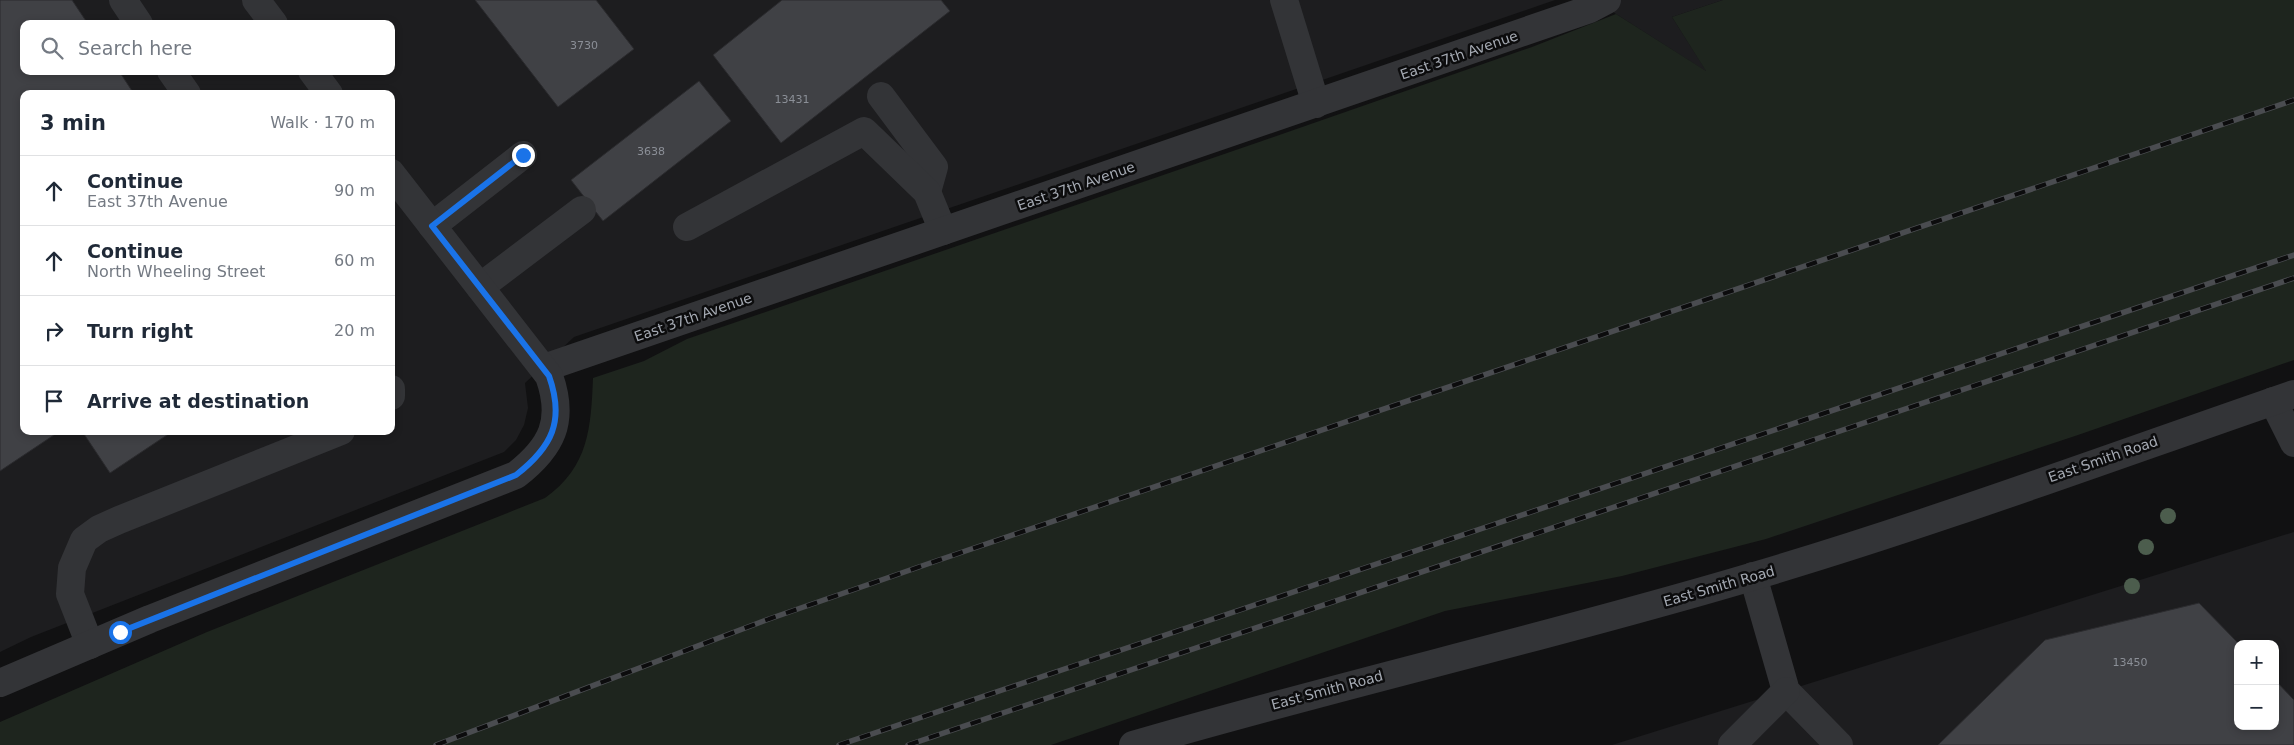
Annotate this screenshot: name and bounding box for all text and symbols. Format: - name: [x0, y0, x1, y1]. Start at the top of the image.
- search box: [20, 20, 395, 75]
- street label: East 37th Avenue: [1398, 27, 1520, 83]
- icon: search: [38, 34, 66, 62]
- text: Search here: [78, 37, 192, 59]
- house number: 3730: [570, 39, 598, 52]
- house number: 13431: [775, 93, 810, 106]
- text: 3 min: [40, 111, 106, 135]
- text: Walk · 170 m: [270, 113, 375, 132]
- route end: [512, 144, 535, 167]
- house number: 3638: [637, 145, 665, 158]
- street label: East 37th Avenue: [1015, 158, 1137, 214]
- text: Continue: [87, 170, 183, 192]
- icon: ahead: [40, 177, 68, 205]
- text: 90 m: [334, 181, 375, 200]
- text: East 37th Avenue: [87, 192, 228, 211]
- text: Continue: [87, 240, 183, 262]
- icon: ahead: [40, 247, 68, 275]
- text: 60 m: [334, 251, 375, 270]
- text: North Wheeling Street: [87, 262, 265, 281]
- street label: East 37th Avenue: [632, 289, 754, 345]
- icon: right: [40, 317, 68, 345]
- text: Turn right: [87, 320, 193, 342]
- text: 20 m: [334, 321, 375, 340]
- icon: arrive: [40, 387, 68, 415]
- text: Arrive at destination: [87, 390, 309, 412]
- street label: East Smith Road: [2046, 433, 2160, 485]
- street label: East Smith Road: [1662, 562, 1776, 610]
- route start: [109, 621, 132, 644]
- map controls: [2234, 640, 2279, 730]
- button: +: [2234, 640, 2279, 685]
- house number: 13450: [2113, 656, 2148, 669]
- street label: East Smith Road: [1269, 667, 1385, 713]
- button: −: [2234, 685, 2279, 730]

